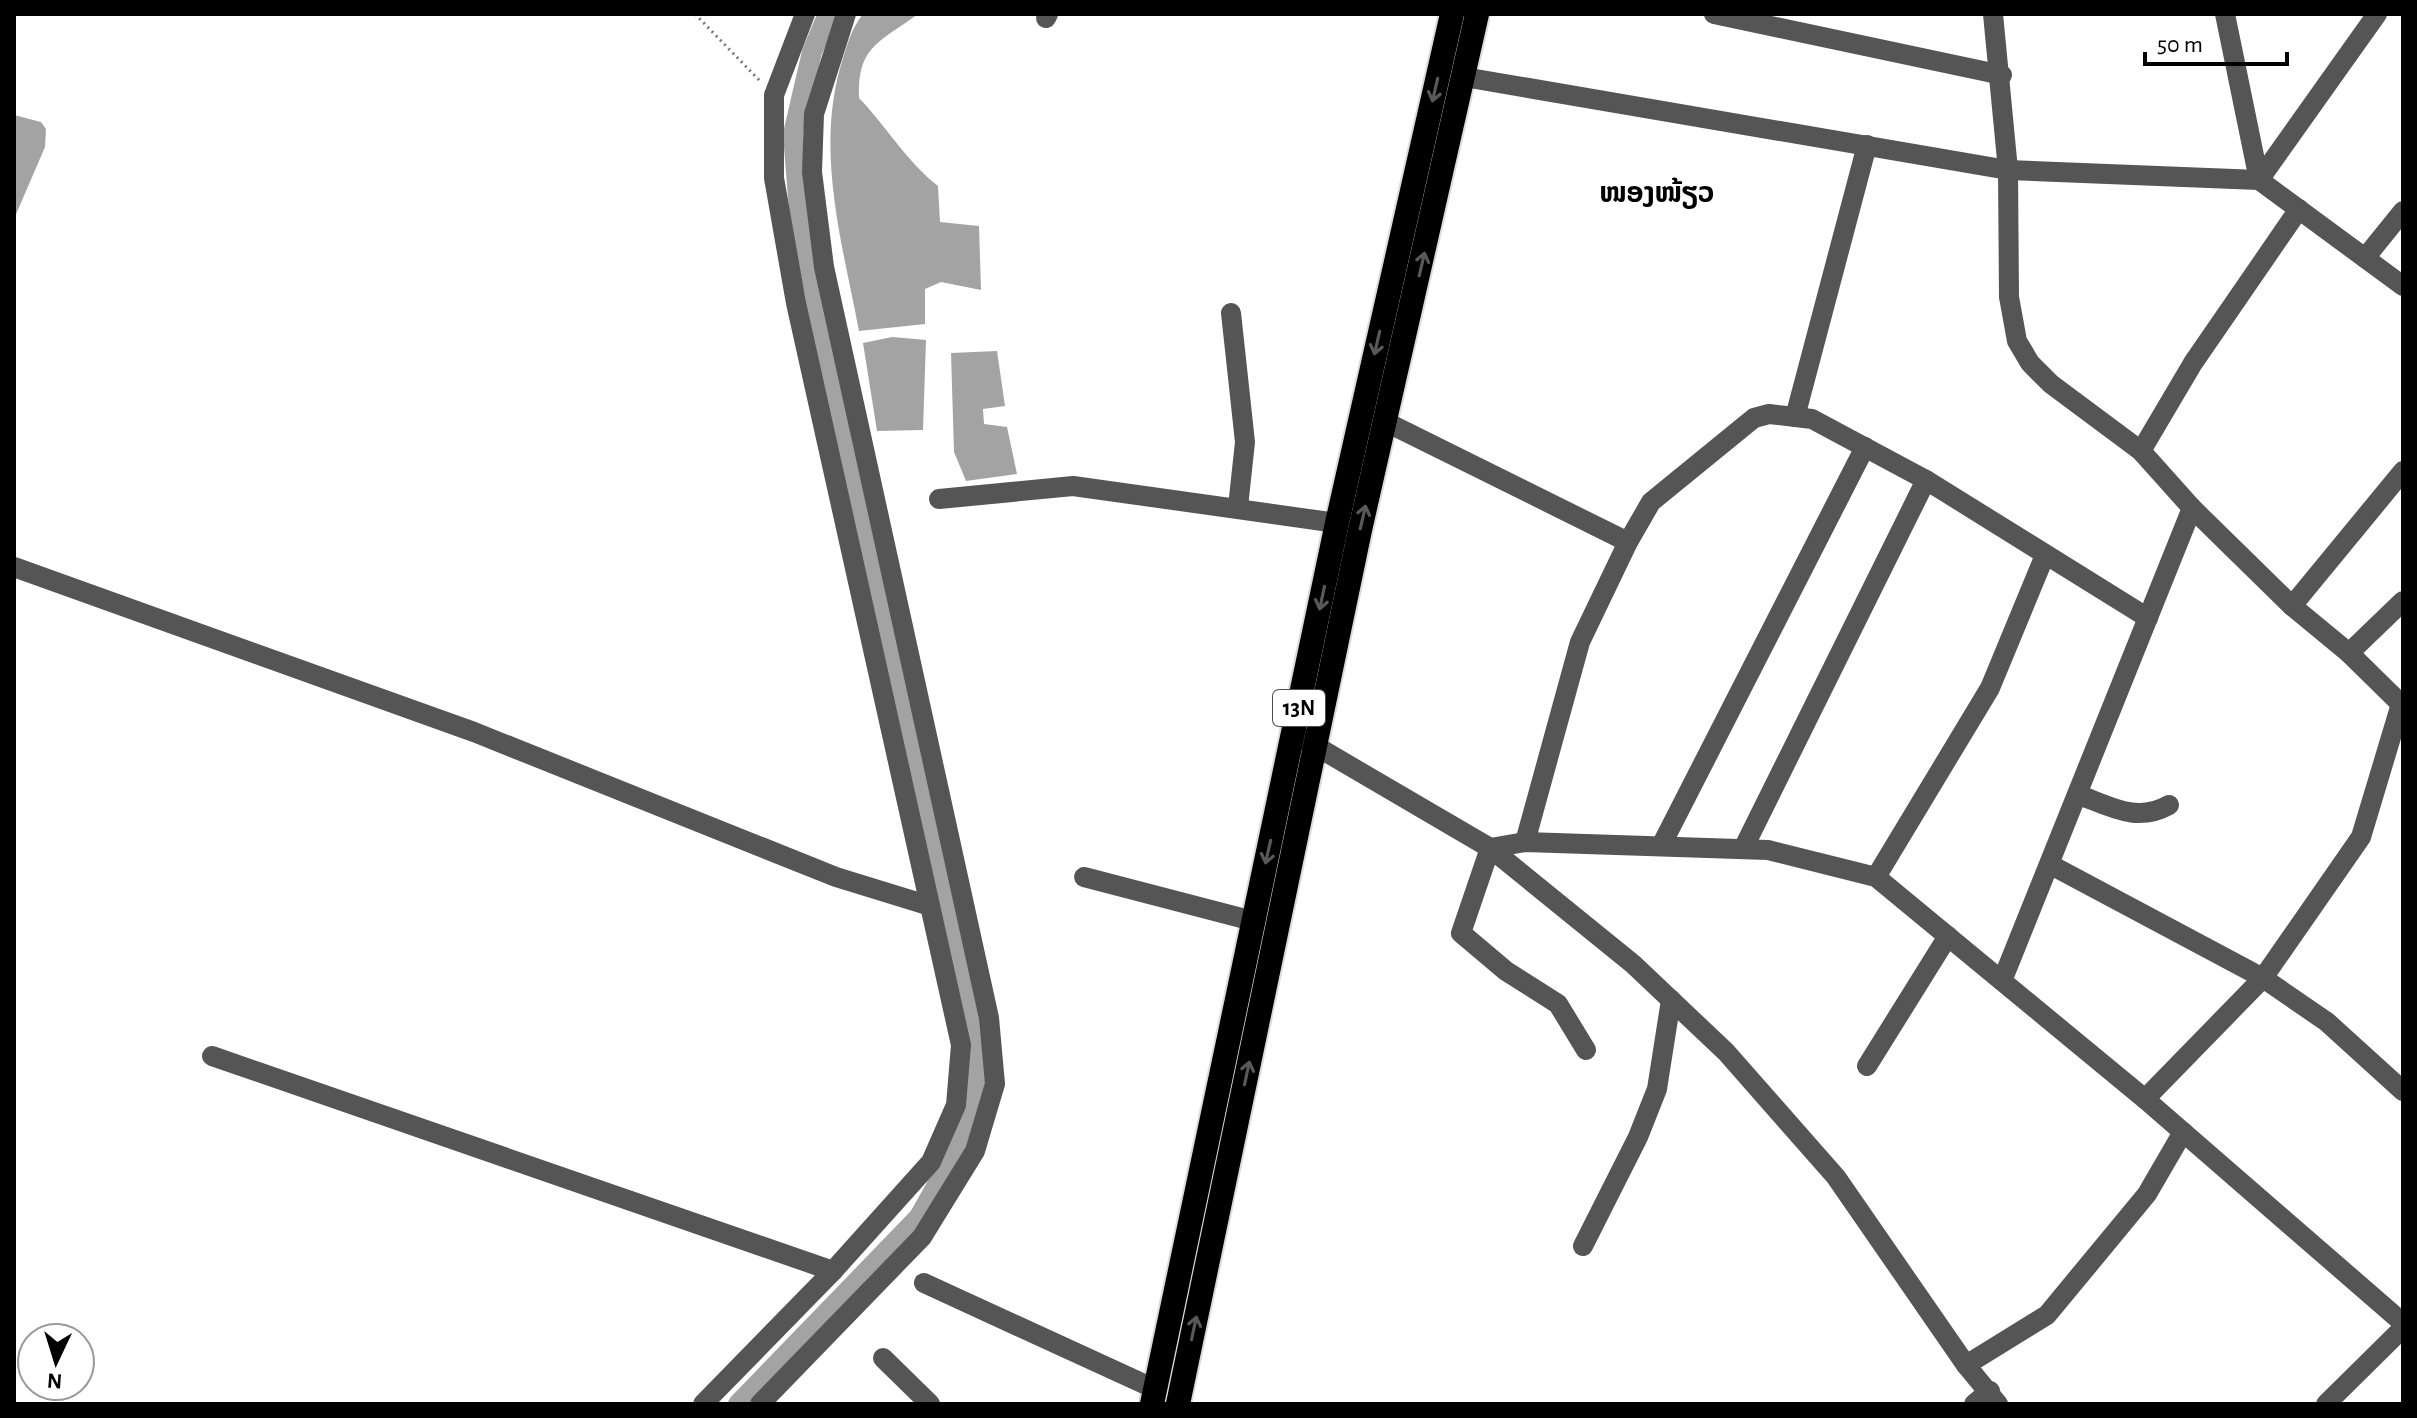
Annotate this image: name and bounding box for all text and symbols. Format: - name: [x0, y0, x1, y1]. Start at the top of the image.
- scale bar: [2145, 16, 2287, 66]
- text: 50 m: [2157, 33, 2203, 57]
- one-way arrow: [1427, 77, 1442, 102]
- district label: ໜອງໜ້ຽວ: [1600, 177, 1714, 209]
- one-way arrow: [1415, 251, 1430, 277]
- one-way arrow: [1369, 330, 1384, 356]
- one-way arrow: [1357, 505, 1372, 530]
- one-way arrow: [1314, 584, 1329, 610]
- road number: 13N: [1273, 690, 1325, 726]
- one-way arrow: [1260, 839, 1275, 864]
- one-way arrow: [1241, 1061, 1256, 1086]
- one-way arrow: [1188, 1315, 1203, 1341]
- north arrow: [16, 1322, 96, 1402]
- text: N: [46, 1369, 63, 1392]

